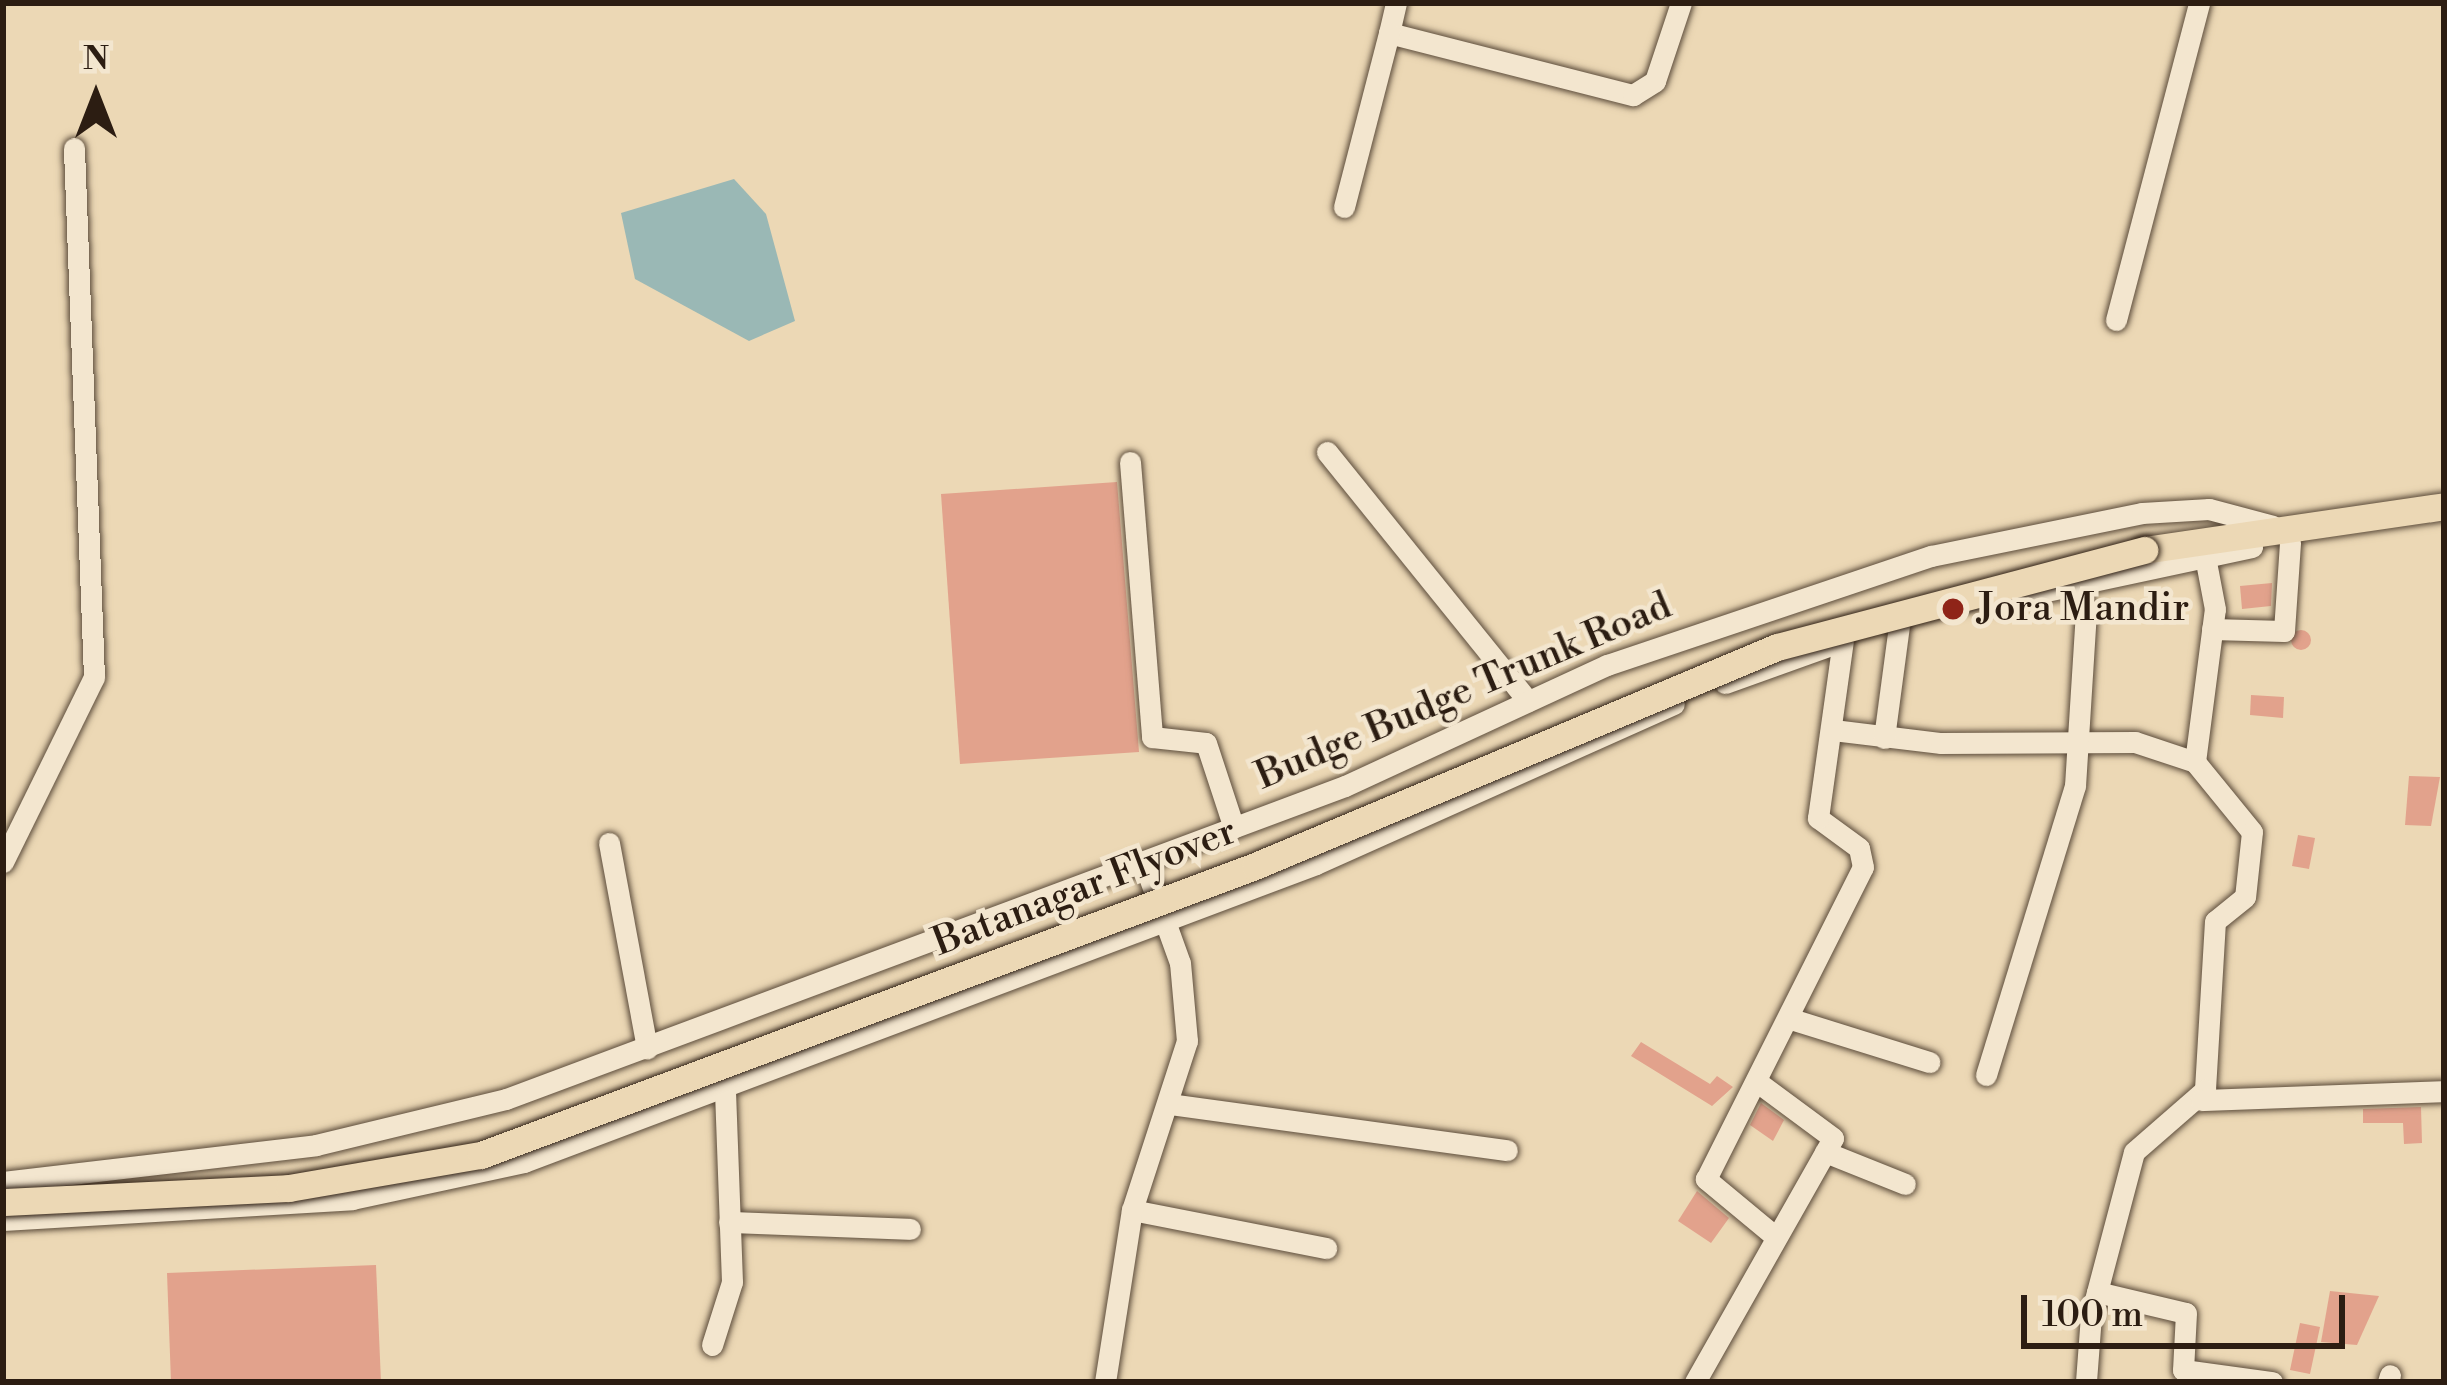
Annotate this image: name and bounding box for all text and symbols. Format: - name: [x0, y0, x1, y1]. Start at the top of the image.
- north arrow: [36, 36, 156, 156]
- text: N: [83, 39, 109, 80]
- street label: Budge Budge Trunk Road: [1249, 583, 1679, 801]
- place label: Jora Mandir: [1977, 586, 2189, 632]
- marker: Jora Mandir: [1940, 596, 1966, 622]
- street label: Batanagar Flyover: [927, 809, 1243, 967]
- scale bar: [2027, 1271, 2351, 1345]
- text: 100 m: [2042, 1293, 2143, 1338]

